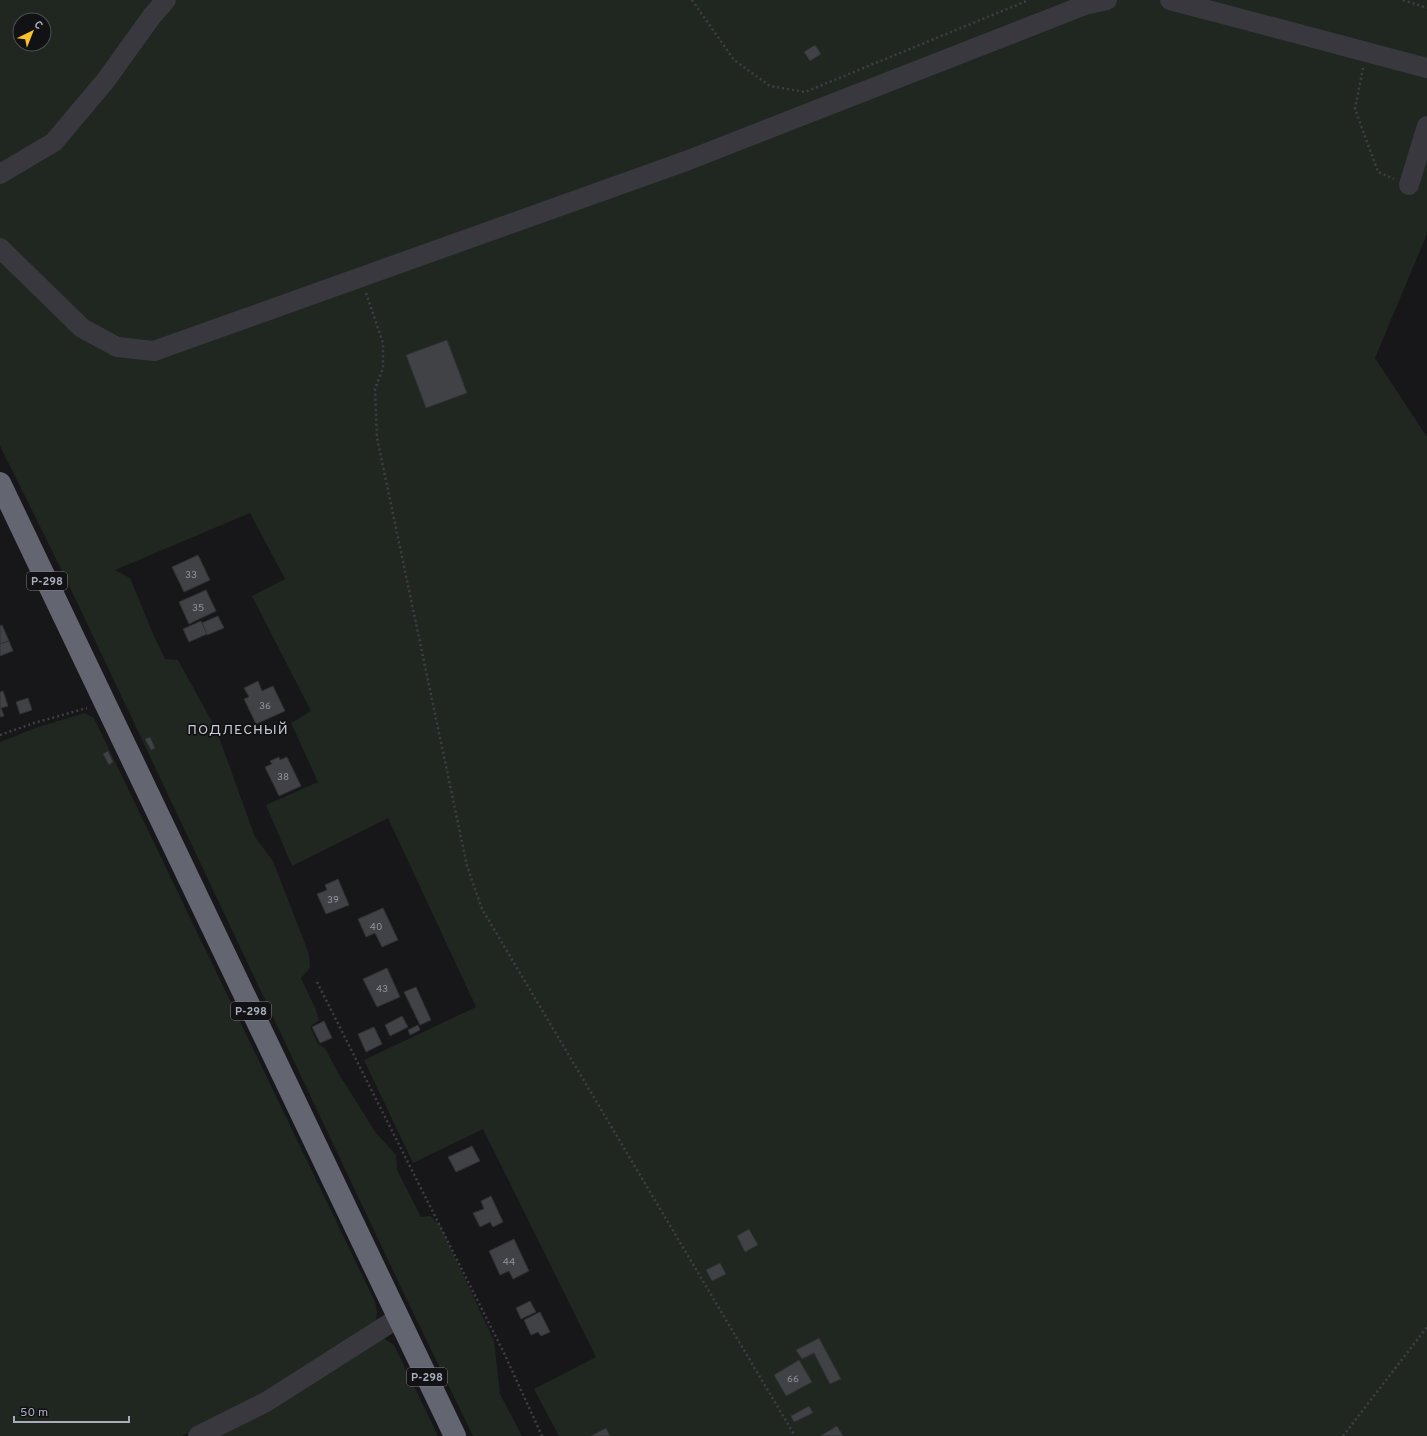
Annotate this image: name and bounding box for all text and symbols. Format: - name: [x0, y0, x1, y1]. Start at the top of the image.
- north arrow: [12, 12, 52, 52]
- text: С: [31, 18, 45, 33]
- house number: 33: [185, 569, 197, 582]
- road number: Р-298: [27, 572, 67, 590]
- house number: 35: [192, 602, 204, 615]
- house number: 36: [259, 700, 271, 713]
- district label: ПОДЛЕСНЫЙ: [187, 721, 289, 739]
- house number: 38: [277, 771, 289, 784]
- house number: 39: [327, 894, 339, 907]
- house number: 40: [370, 921, 382, 934]
- house number: 43: [376, 983, 388, 996]
- road number: Р-298: [231, 1002, 271, 1020]
- house number: 44: [503, 1256, 515, 1269]
- road number: Р-298: [407, 1368, 447, 1386]
- house number: 66: [787, 1373, 799, 1386]
- scale bar: [14, 1398, 129, 1424]
- text: 50 m: [20, 1405, 48, 1421]

